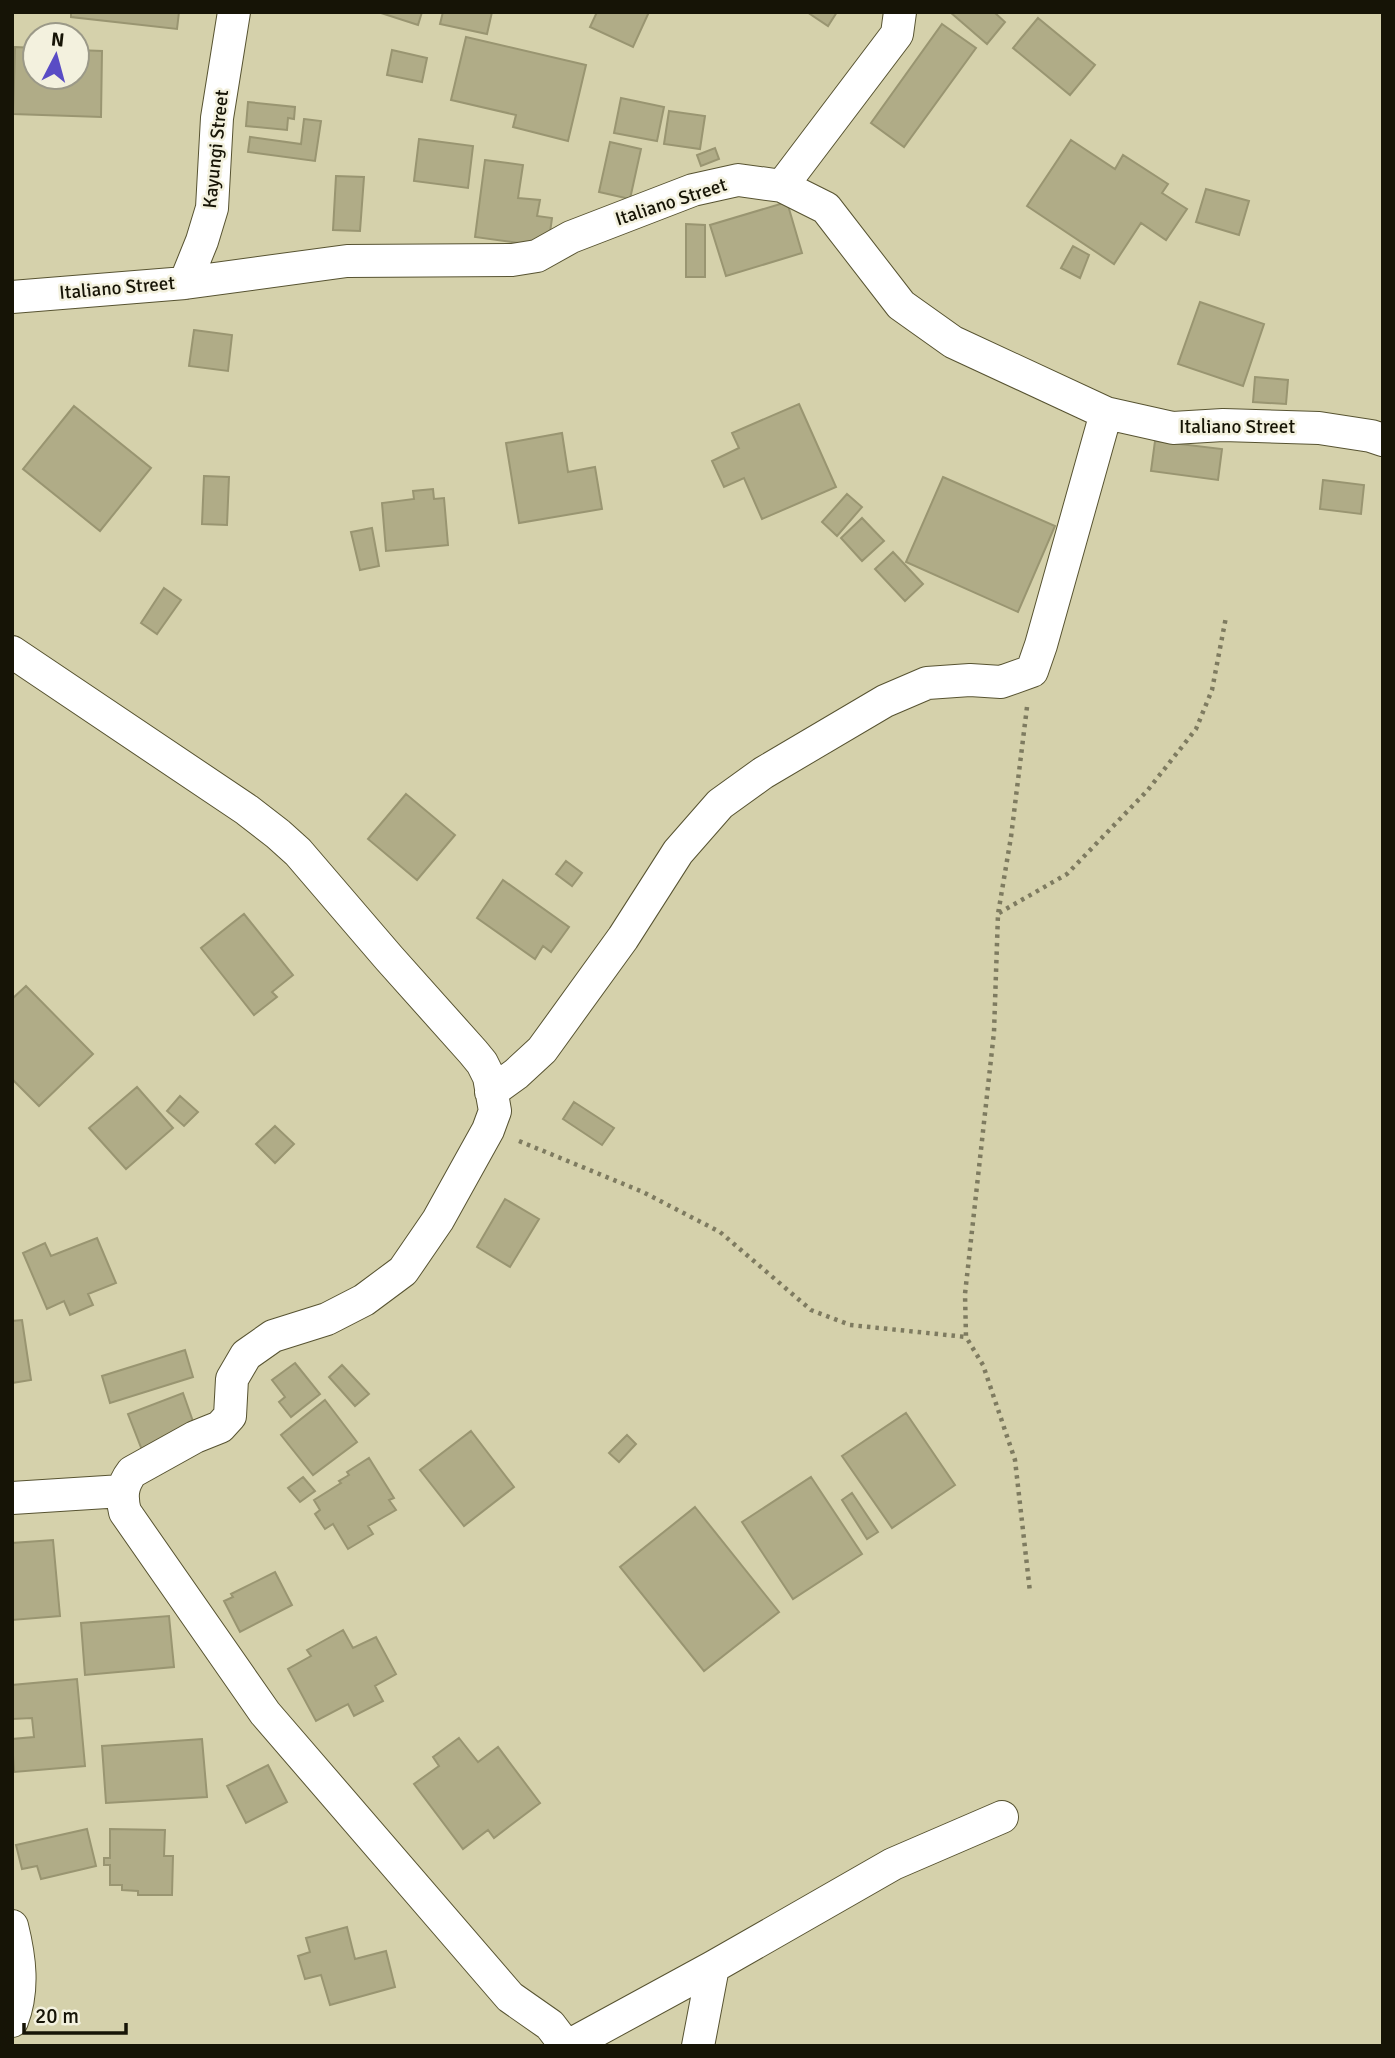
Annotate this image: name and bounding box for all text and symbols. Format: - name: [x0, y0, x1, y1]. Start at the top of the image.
- north arrow: [21, 21, 91, 91]
- text: N: [50, 27, 65, 53]
- street label: Kayungi Street: [198, 88, 234, 210]
- street label: Italiano Street: [612, 173, 730, 231]
- street label: Italiano Street: [58, 271, 176, 305]
- street label: Italiano Street: [1179, 415, 1295, 439]
- scale bar: [24, 1992, 126, 2036]
- text: 20 m: [35, 2003, 79, 2029]

